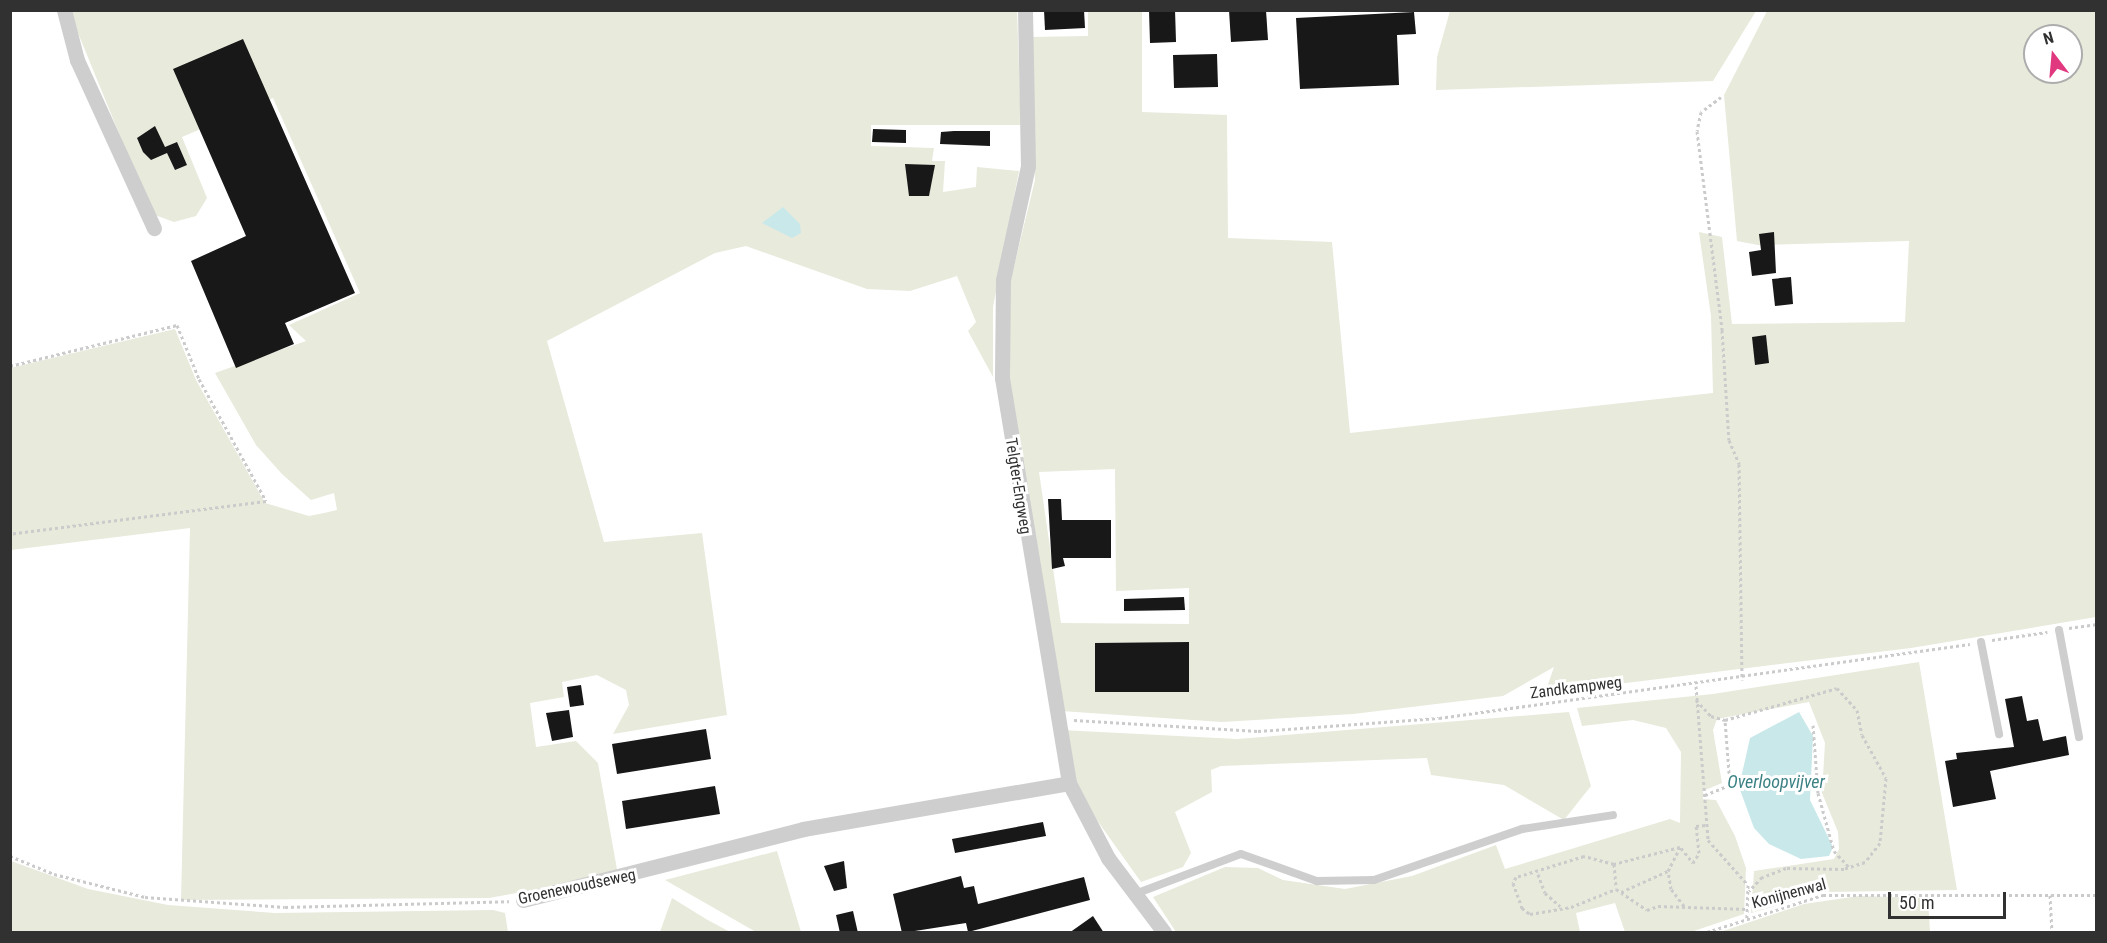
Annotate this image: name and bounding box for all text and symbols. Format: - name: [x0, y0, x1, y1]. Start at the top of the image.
- north arrow: [2023, 24, 2083, 84]
- text: N: [2041, 28, 2056, 49]
- street label: Telgter-Engweg: [1001, 437, 1035, 535]
- street label: Zandkampweg: [1529, 673, 1623, 703]
- water label: Overloopvijver: [1727, 771, 1825, 793]
- street label: Groenewoudseweg: [516, 865, 638, 909]
- street label: Konijnenwal: [1750, 875, 1828, 913]
- scale bar: [1891, 880, 2010, 918]
- text: 50 m: [1899, 892, 1934, 913]

